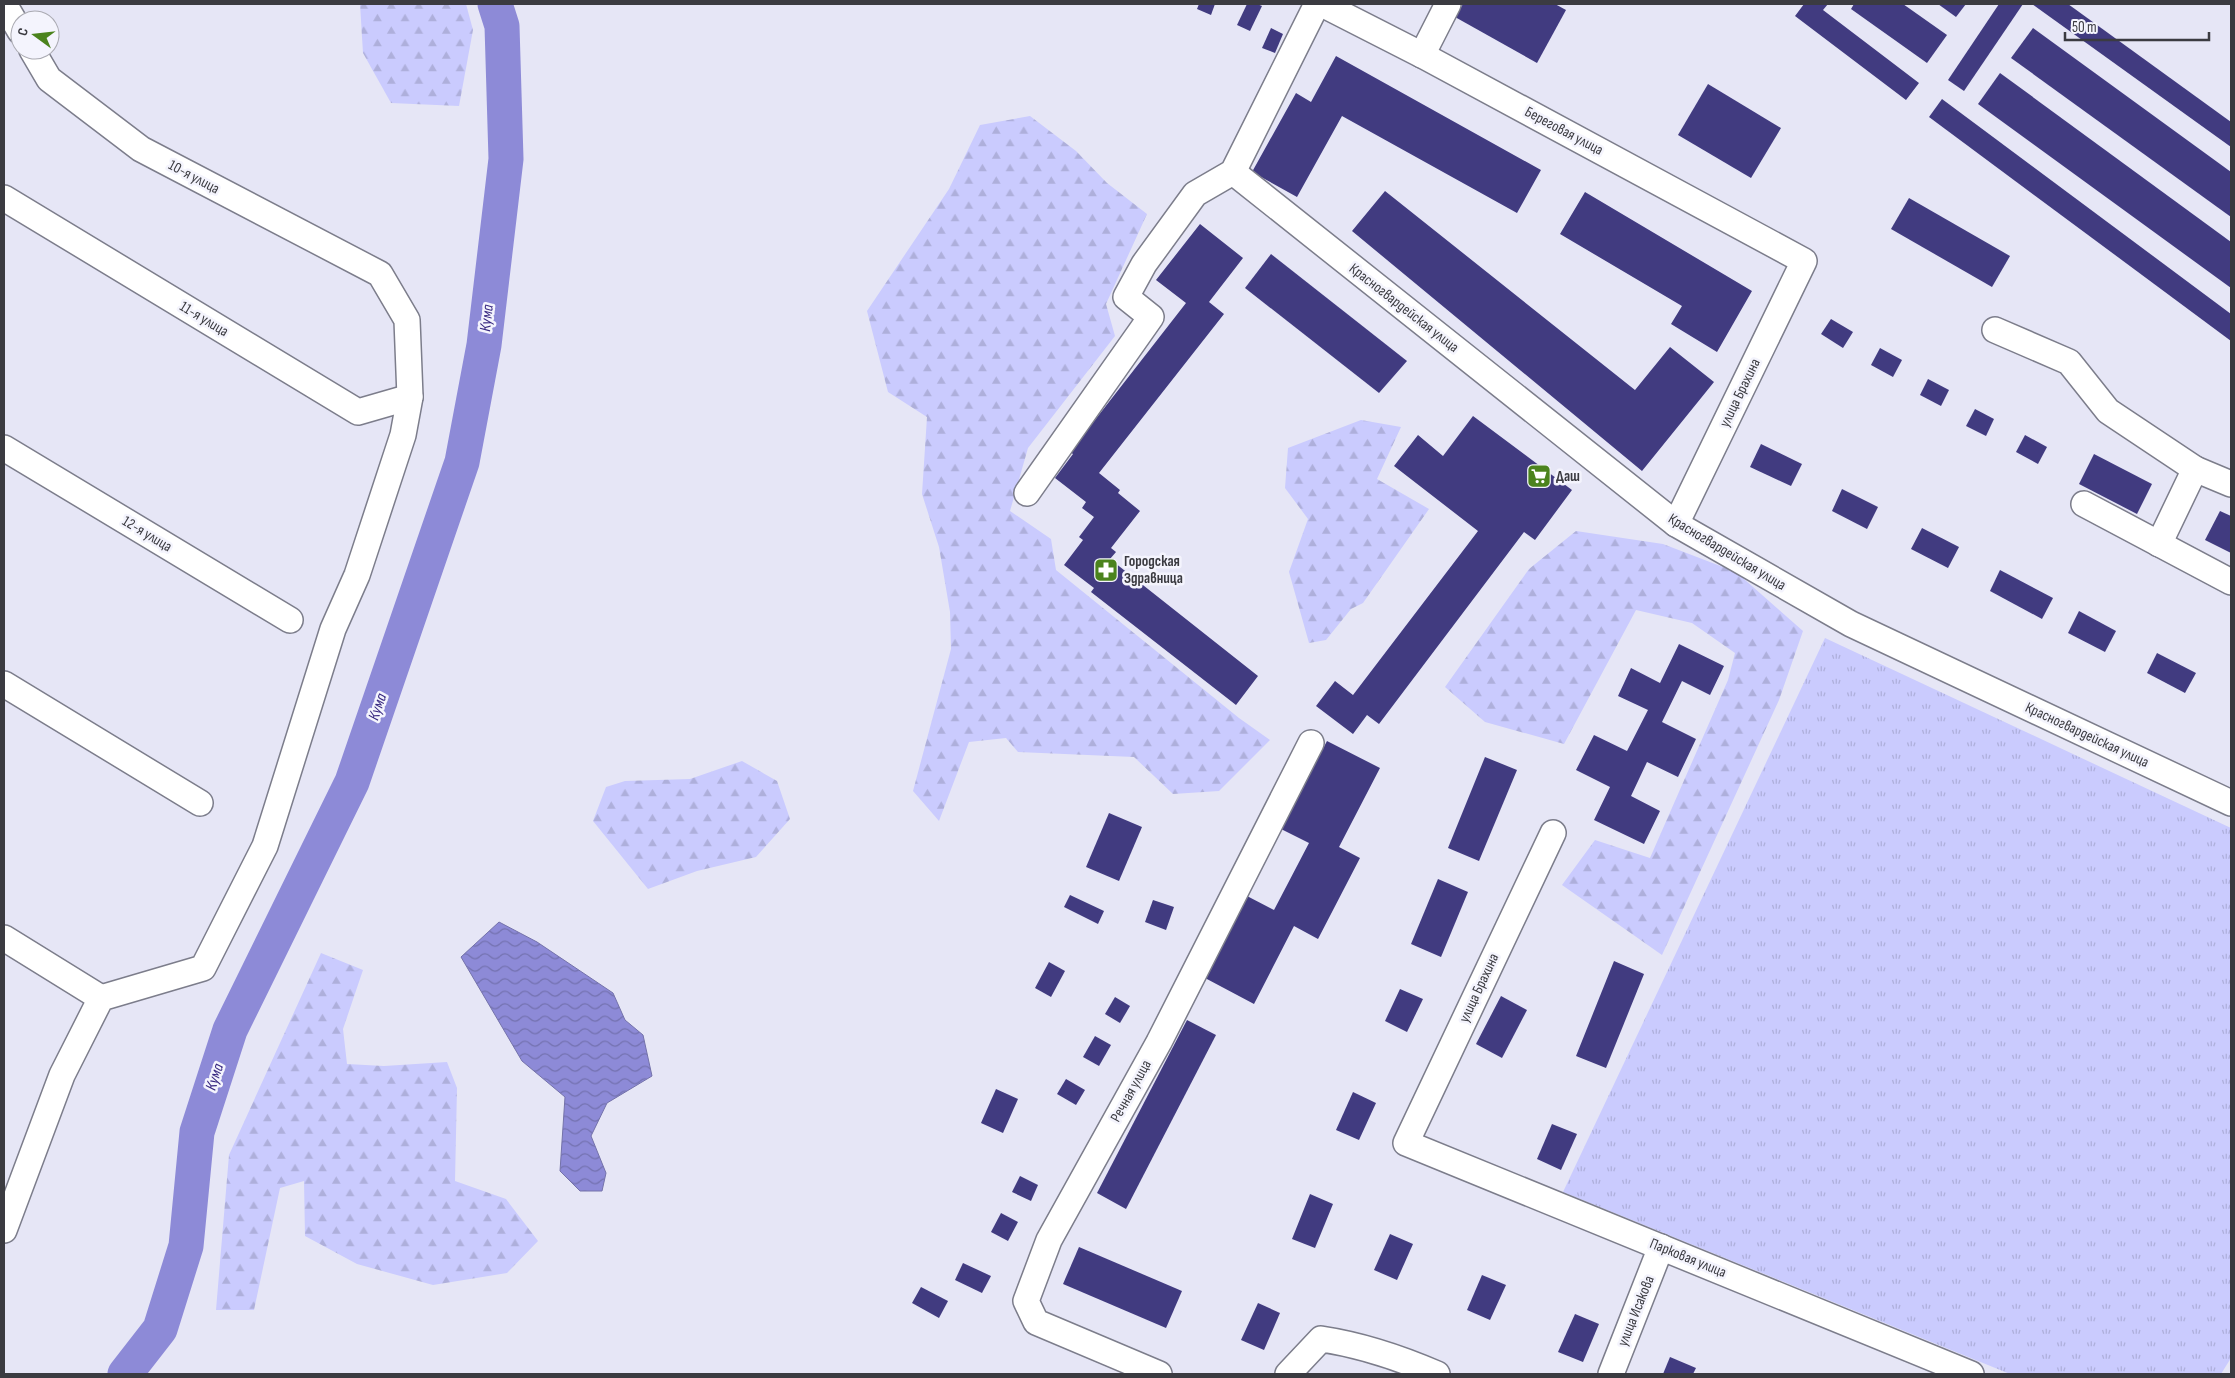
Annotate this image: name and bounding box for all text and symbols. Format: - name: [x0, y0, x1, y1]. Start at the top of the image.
- north arrow: [10, 10, 60, 60]
- scale bar: [2065, 10, 2209, 42]
- text: 50 m: [2072, 18, 2097, 37]
- text: С: [14, 26, 32, 37]
- street label: Береговая улица: [1521, 102, 1607, 160]
- street label: 10-я улица: [165, 156, 223, 198]
- street label: Красногвардейская улица: [1345, 259, 1463, 357]
- street label: 11-я улица: [176, 297, 232, 341]
- water label: Кума: [476, 303, 498, 332]
- street label: улица Брахина: [1715, 355, 1765, 430]
- supermarket icon: Даш: [1526, 463, 1552, 489]
- place label: Даш: [1556, 467, 1580, 486]
- street label: Красногвардейская улица: [1665, 509, 1790, 595]
- street label: 12-я улица: [119, 512, 176, 556]
- place label: Городская Здравница: [1124, 552, 1183, 588]
- pharmacy icon: Городская Здравница: [1093, 557, 1119, 583]
- water label: Кума: [365, 691, 392, 723]
- street label: Красногвардейская улица: [2022, 698, 2152, 772]
- street label: улица Брахина: [1455, 950, 1503, 1026]
- street label: Речная улица: [1106, 1056, 1156, 1125]
- water label: Кума: [202, 1061, 228, 1093]
- street label: Парковая улица: [1647, 1234, 1729, 1282]
- street label: улица Исакова: [1613, 1273, 1659, 1349]

